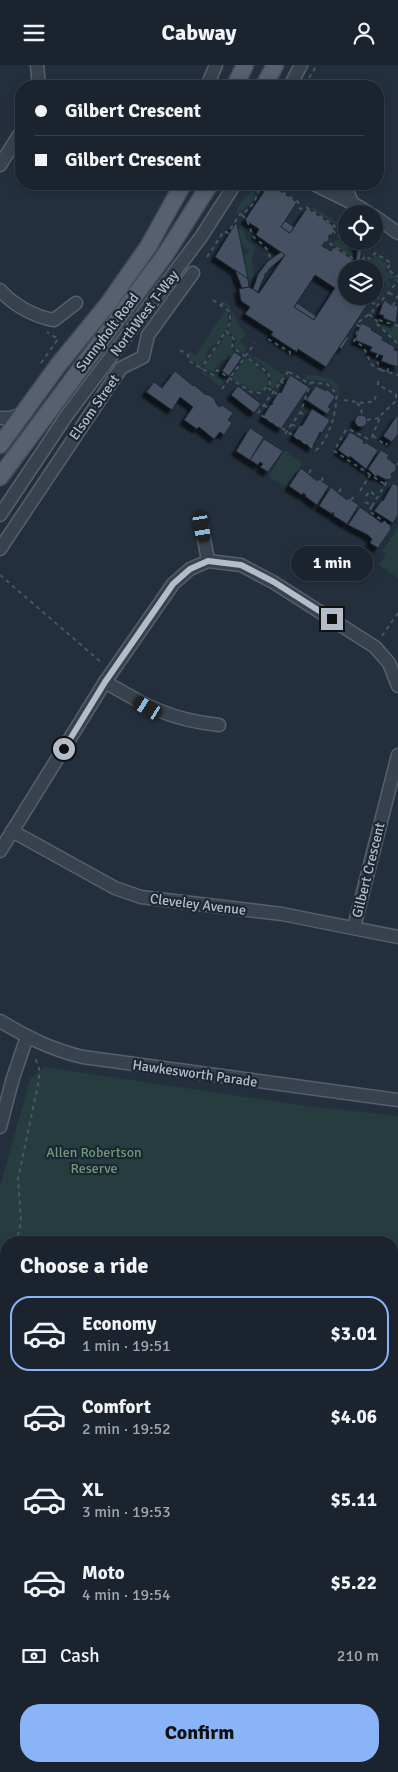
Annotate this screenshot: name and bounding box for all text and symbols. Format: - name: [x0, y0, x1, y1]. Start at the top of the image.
- icon: menu: [20, 19, 48, 47]
- text: Cabway: [162, 19, 236, 46]
- icon: person: [350, 19, 378, 47]
- text: Gilbert Crescent: [65, 99, 201, 123]
- text: Gilbert Crescent: [65, 148, 201, 172]
- map controls: [338, 205, 383, 305]
- button: locate: [338, 205, 383, 250]
- button: layers: [338, 260, 383, 305]
- street label: NorthWest T-Way: [107, 267, 182, 360]
- street label: Sunnyholt Road: [72, 290, 142, 375]
- street label: Elsom Street: [66, 371, 123, 443]
- car: [192, 511, 211, 543]
- callout: 1 min: [291, 547, 373, 581]
- text: 1 min: [313, 553, 351, 573]
- route end: [321, 608, 343, 630]
- car: [131, 694, 164, 722]
- route start: [53, 738, 75, 760]
- street label: Gilbert Crescent: [348, 821, 389, 919]
- street label: Cleveley Avenue: [149, 890, 247, 919]
- street label: Hawkesworth Parade: [131, 1056, 258, 1091]
- park label: Allen Robertson Reserve: [46, 1144, 142, 1177]
- text: Choose a ride: [20, 1252, 148, 1279]
- icon: car: [22, 1311, 67, 1356]
- text: Economy: [82, 1312, 156, 1336]
- text: $3.01: [331, 1322, 377, 1346]
- text: 1 min · 19:51: [82, 1336, 171, 1356]
- icon: car: [22, 1394, 67, 1439]
- text: Comfort: [82, 1395, 151, 1419]
- text: $4.06: [331, 1405, 377, 1429]
- text: 2 min · 19:52: [82, 1419, 171, 1439]
- icon: car: [22, 1477, 67, 1522]
- text: XL: [82, 1478, 104, 1502]
- text: $5.11: [331, 1488, 377, 1512]
- text: 3 min · 19:53: [82, 1502, 171, 1522]
- icon: car: [22, 1560, 67, 1605]
- text: Moto: [82, 1561, 125, 1585]
- text: $5.22: [331, 1571, 377, 1595]
- text: 4 min · 19:54: [82, 1585, 171, 1605]
- icon: cash: [20, 1642, 48, 1670]
- text: Cash: [60, 1644, 100, 1668]
- text: 210 m: [337, 1646, 379, 1666]
- button: Confirm: [20, 1704, 379, 1762]

